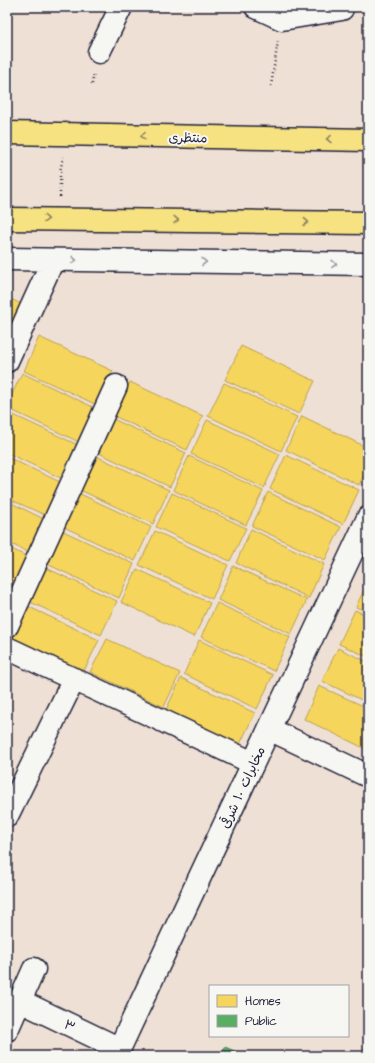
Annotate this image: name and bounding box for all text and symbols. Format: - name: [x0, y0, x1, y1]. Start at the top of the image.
- street label: منتظری: [168, 129, 208, 147]
- one-way arrow: [140, 132, 146, 140]
- one-way arrow: [326, 135, 332, 143]
- one-way arrow: [43, 215, 49, 223]
- one-way arrow: [173, 216, 179, 225]
- one-way arrow: [303, 218, 309, 226]
- one-way arrow: [71, 256, 77, 264]
- one-way arrow: [201, 258, 207, 266]
- one-way arrow: [331, 260, 337, 268]
- street label: مخابرات ۱۰ شرقی: [216, 744, 270, 831]
- legend: [209, 985, 349, 1037]
- text: Homes: [245, 993, 281, 1010]
- text: Public: [245, 1013, 277, 1030]
- street label: ۳: [61, 1015, 78, 1036]

